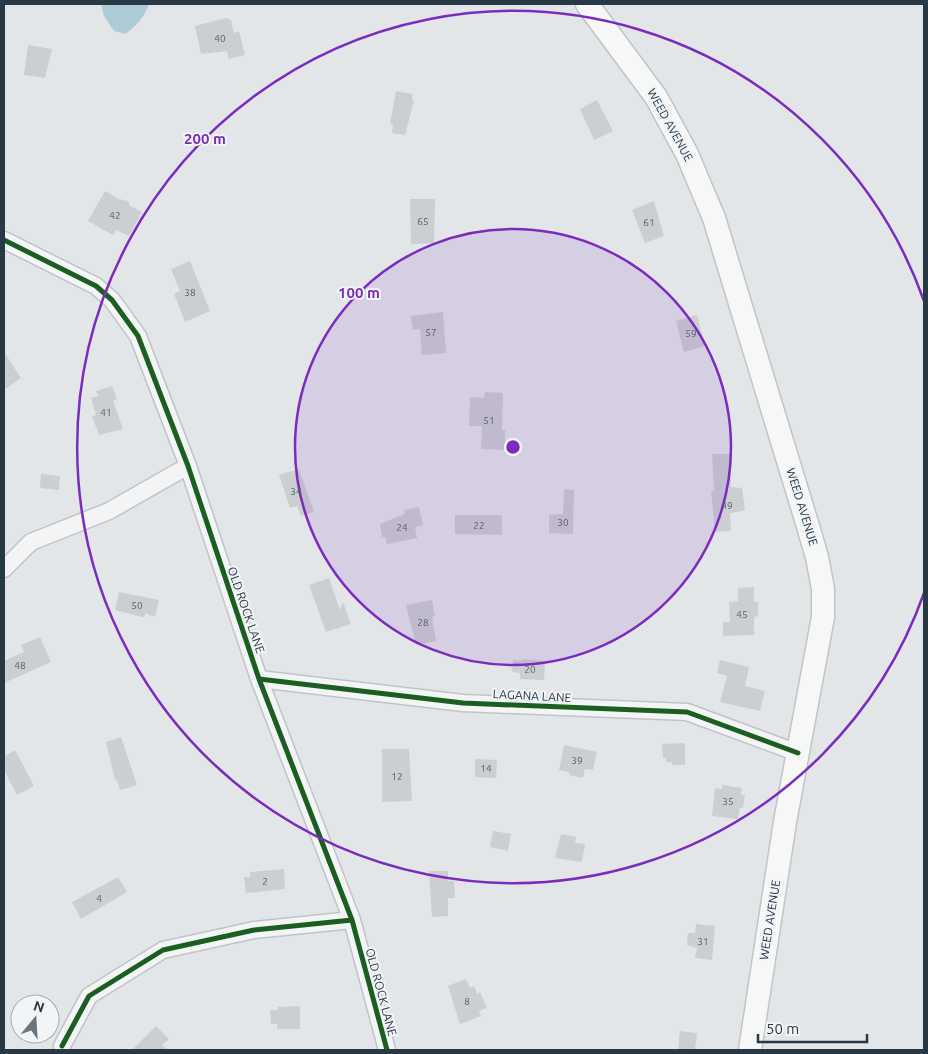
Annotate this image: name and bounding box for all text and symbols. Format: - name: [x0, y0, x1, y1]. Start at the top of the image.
- house number: 40: [214, 33, 226, 44]
- street label: WEED AVENUE: [645, 86, 696, 163]
- text: 200 m: [184, 130, 226, 147]
- house number: 42: [109, 210, 121, 221]
- house number: 65: [417, 216, 429, 227]
- house number: 61: [643, 217, 655, 228]
- text: 100 m: [338, 284, 380, 301]
- house number: 38: [184, 287, 196, 298]
- house number: 57: [425, 327, 437, 338]
- house number: 59: [685, 328, 697, 339]
- house number: 41: [100, 407, 112, 418]
- house number: 51: [483, 415, 495, 426]
- centre of rings: [504, 438, 522, 456]
- street label: WEED AVENUE: [784, 466, 821, 548]
- house number: 34: [290, 486, 302, 497]
- house number: 49: [721, 500, 733, 511]
- house number: 30: [557, 517, 569, 528]
- house number: 22: [473, 520, 485, 531]
- house number: 24: [396, 522, 408, 533]
- street label: OLD ROCK LANE: [226, 565, 267, 655]
- house number: 50: [131, 600, 143, 611]
- house number: 45: [736, 609, 748, 620]
- house number: 28: [417, 617, 429, 628]
- house number: 48: [14, 660, 26, 671]
- house number: 20: [524, 664, 536, 675]
- street label: LAGANA LANE: [492, 687, 572, 704]
- house number: 39: [571, 755, 583, 766]
- house number: 14: [480, 763, 492, 774]
- house number: 12: [391, 771, 403, 782]
- house number: 35: [722, 796, 734, 807]
- house number: 2: [262, 876, 268, 887]
- street label: WEED AVENUE: [757, 879, 782, 961]
- house number: 4: [96, 893, 102, 904]
- house number: 31: [697, 936, 709, 947]
- street label: OLD ROCK LANE: [364, 947, 400, 1037]
- north arrow: [10, 994, 60, 1044]
- house number: 8: [464, 996, 470, 1007]
- text: N: [32, 997, 46, 1016]
- scale bar: [758, 1012, 867, 1044]
- text: 50 m: [766, 1020, 799, 1037]

